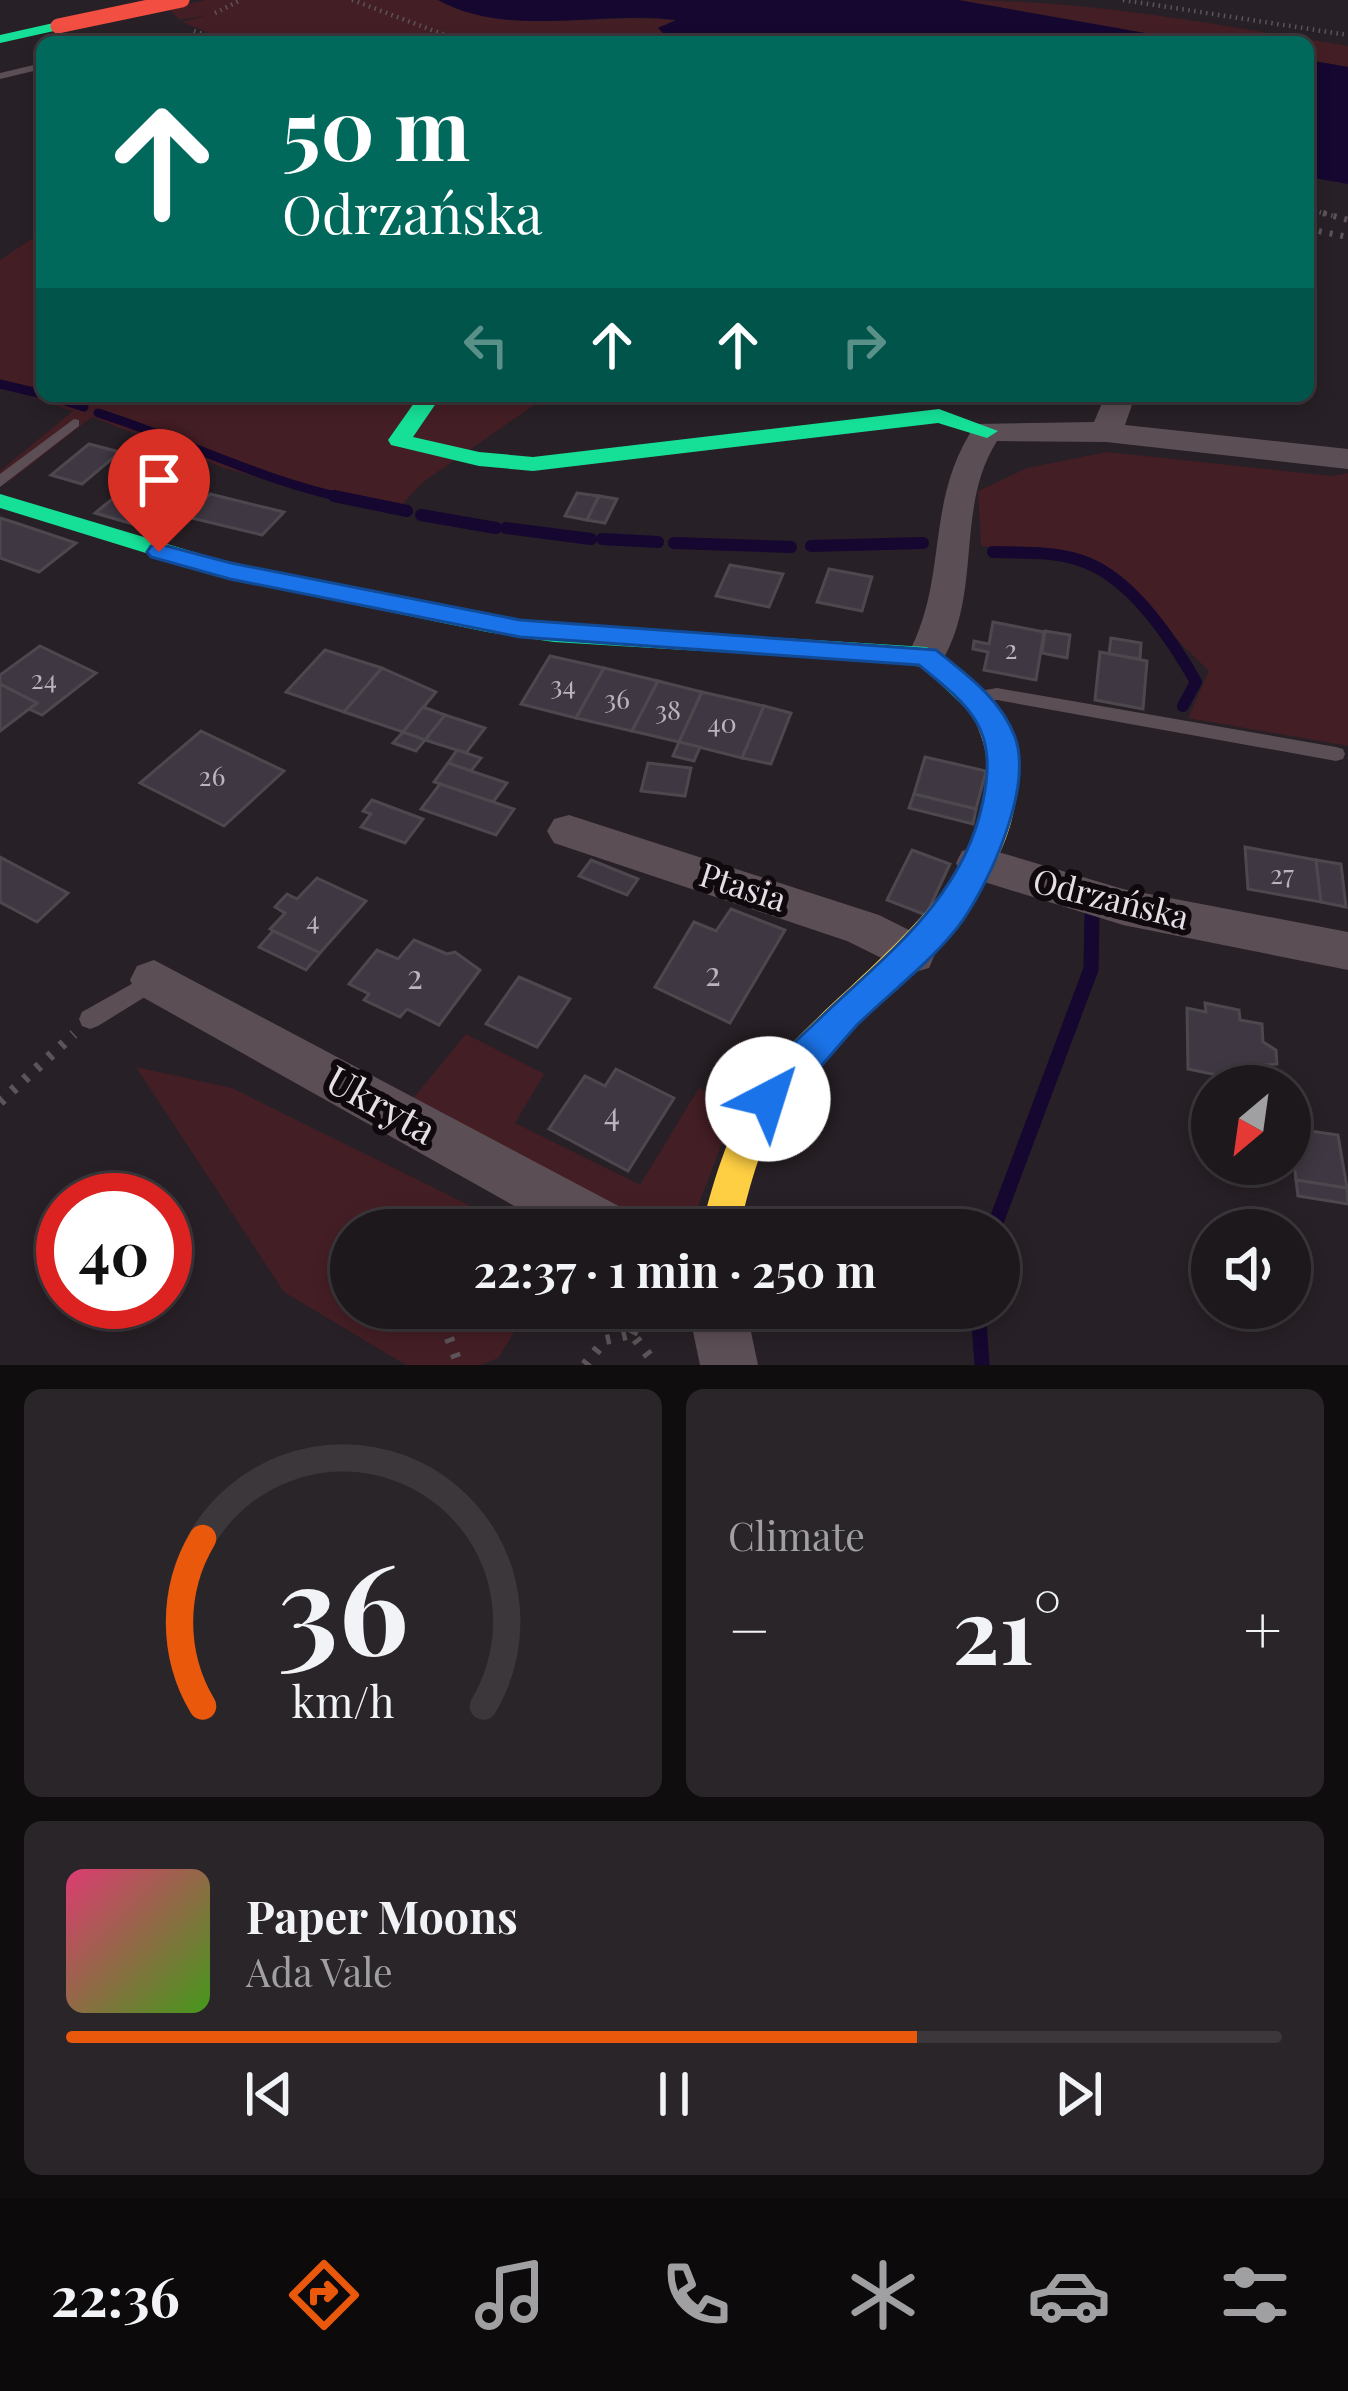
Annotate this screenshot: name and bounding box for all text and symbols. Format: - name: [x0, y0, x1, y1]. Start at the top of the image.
- text: 50 m: [282, 70, 470, 182]
- icon: ahead: [84, 84, 240, 240]
- text: Odrzańska: [282, 177, 542, 249]
- icon: left: [453, 312, 519, 378]
- icon: ahead: [579, 312, 645, 378]
- icon: ahead: [705, 312, 771, 378]
- icon: right: [831, 312, 897, 378]
- pin: [108, 429, 210, 552]
- icon: arrive: [126, 447, 192, 513]
- house number: 2: [1005, 630, 1017, 666]
- house number: 24: [31, 660, 57, 696]
- house number: 34: [550, 666, 576, 702]
- house number: 36: [604, 680, 630, 716]
- house number: 38: [655, 691, 681, 727]
- house number: 40: [707, 704, 737, 740]
- house number: 26: [199, 757, 225, 793]
- street label: Ptasia: [695, 851, 793, 920]
- house number: 27: [1270, 855, 1294, 891]
- street label: Odrzańska: [1029, 856, 1195, 938]
- house number: 4: [306, 901, 320, 937]
- house number: 2: [705, 950, 721, 994]
- house number: 2: [407, 953, 423, 997]
- position arrow: [705, 1036, 831, 1162]
- street label: Ukryta: [318, 1052, 447, 1155]
- north arrow: [1191, 1065, 1311, 1185]
- map controls: [1191, 1065, 1311, 1329]
- house number: 4: [604, 1090, 620, 1134]
- speed limit sign: 40: [36, 1173, 192, 1329]
- button: sound: [1191, 1209, 1311, 1329]
- text: 22:37 · 1 min · 250 m: [474, 1239, 876, 1299]
- text: Climate: [728, 1509, 865, 1561]
- text: 36: [278, 1520, 408, 1686]
- text: 21°: [952, 1568, 1061, 1688]
- text: −: [728, 1584, 771, 1672]
- text: +: [1243, 1584, 1282, 1672]
- text: km/h: [292, 1672, 394, 1729]
- text: Paper Moons: [246, 1885, 518, 1945]
- text: Ada Vale: [246, 1945, 393, 1997]
- icon: previous: [236, 2061, 302, 2127]
- icon: pause: [641, 2061, 707, 2127]
- icon: next: [1046, 2061, 1112, 2127]
- icon: directions: [282, 2253, 366, 2337]
- icon: music: [468, 2253, 552, 2337]
- icon: phone: [654, 2253, 738, 2337]
- icon: climate: [841, 2253, 925, 2337]
- icon: car: [1027, 2253, 1111, 2337]
- icon: filters: [1213, 2253, 1297, 2337]
- text: 22:36: [51, 2259, 180, 2331]

